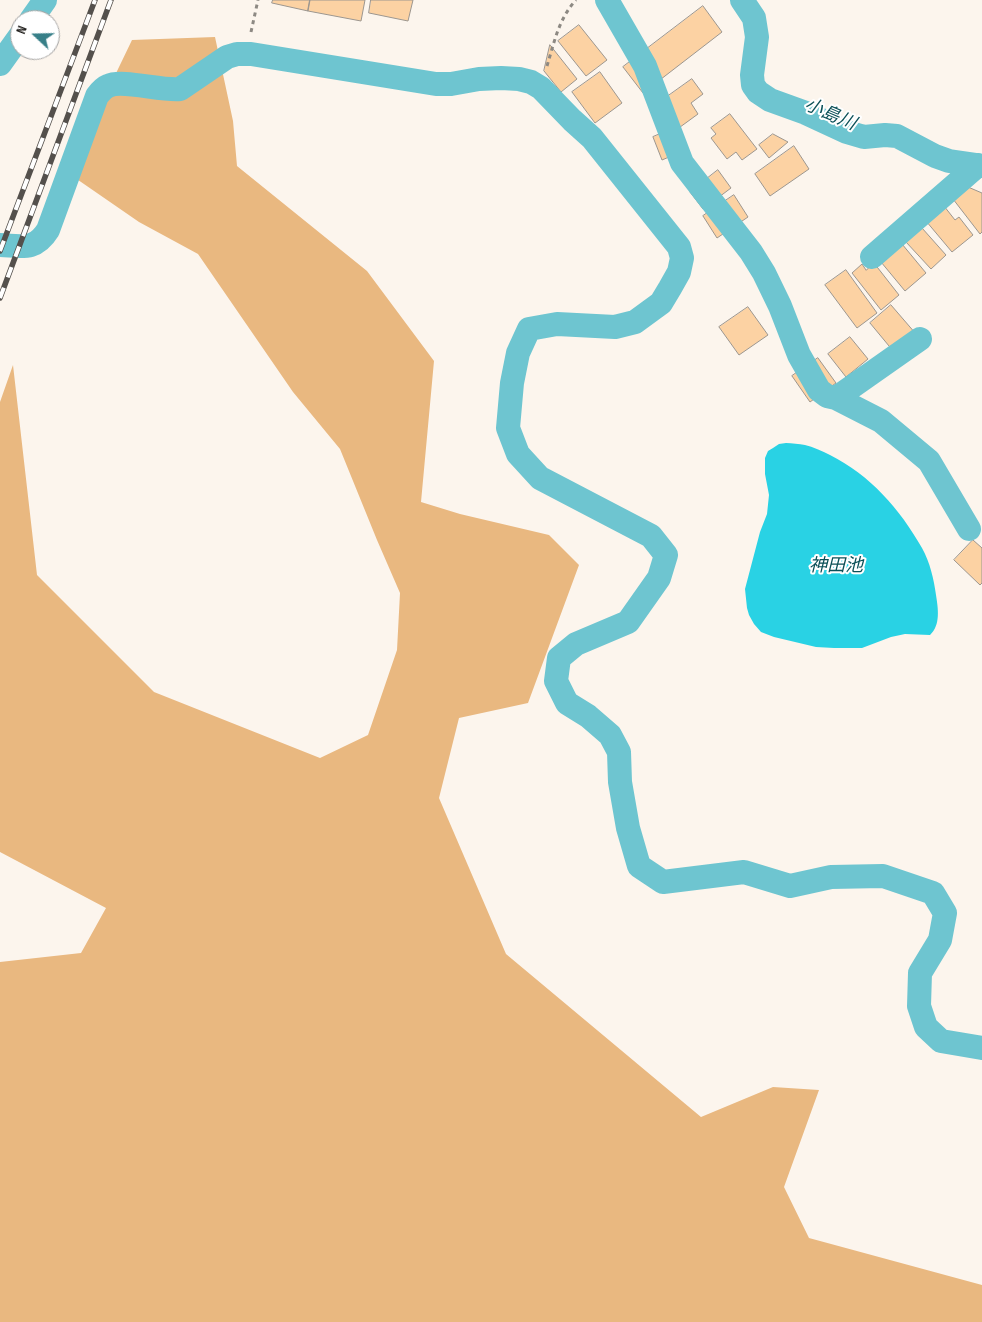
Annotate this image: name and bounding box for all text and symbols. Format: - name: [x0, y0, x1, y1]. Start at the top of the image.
- north arrow: [10, 10, 60, 60]
- text: N: [12, 23, 31, 36]
- water label: 小島川: [801, 95, 859, 135]
- water label: 神田池: [809, 555, 863, 577]

